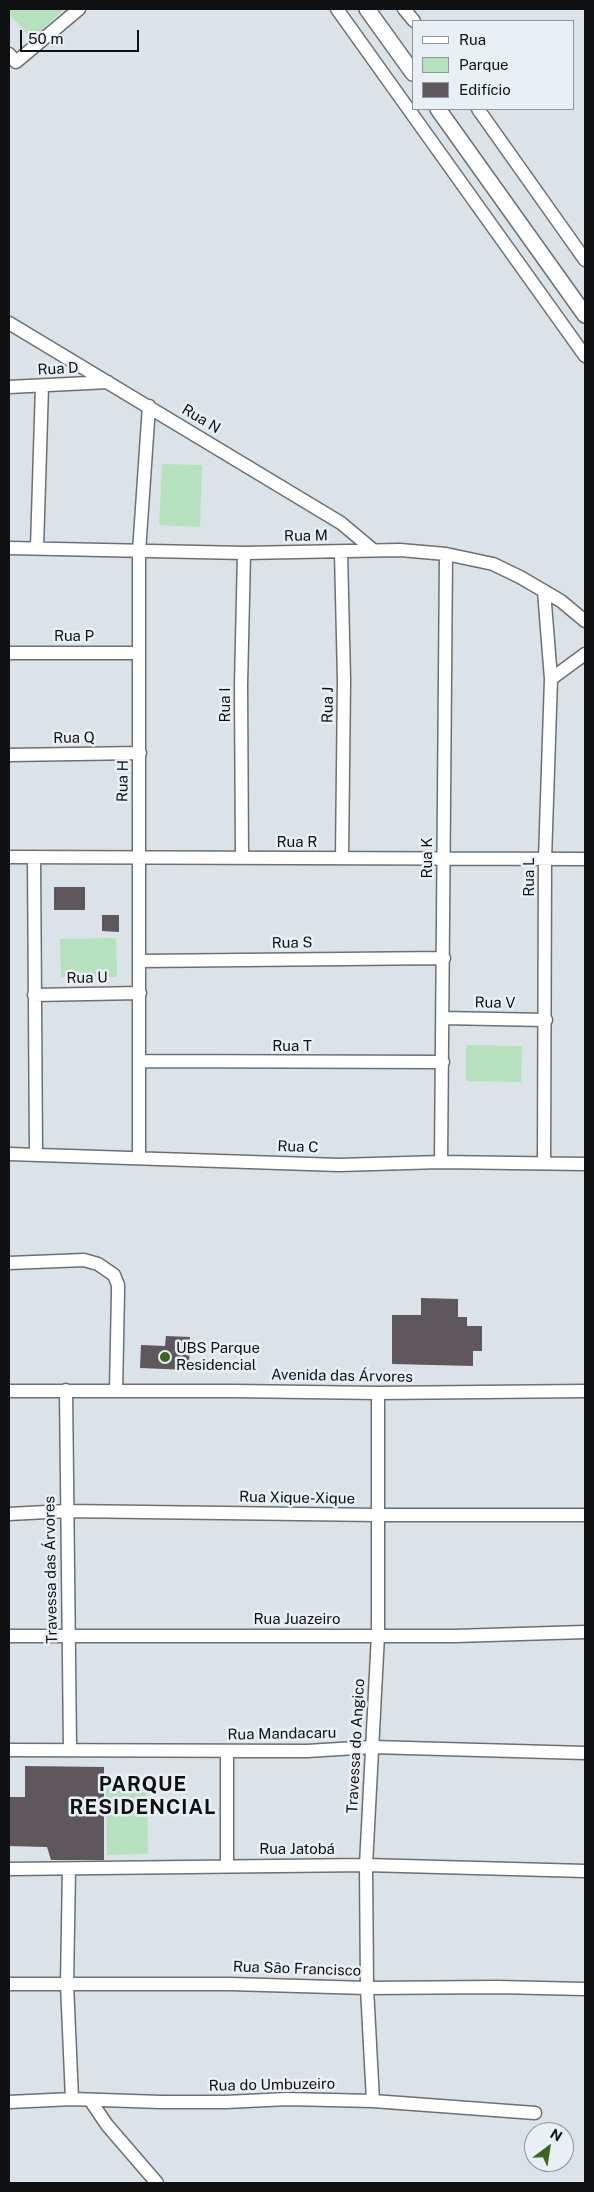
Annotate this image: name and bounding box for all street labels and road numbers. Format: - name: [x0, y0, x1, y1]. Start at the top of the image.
- street label: Rua D: [37, 359, 79, 379]
- street label: Rua N: [178, 400, 224, 438]
- street label: Rua M: [284, 527, 328, 545]
- street label: Rua P: [54, 627, 94, 645]
- street label: Rua J: [319, 687, 337, 723]
- street label: Rua I: [216, 688, 234, 722]
- street label: Rua Q: [53, 729, 95, 747]
- street label: Rua H: [114, 760, 132, 802]
- street label: Rua R: [277, 833, 317, 851]
- street label: Rua K: [418, 838, 436, 878]
- street label: Rua L: [520, 857, 538, 897]
- street label: Rua S: [271, 934, 313, 952]
- street label: Rua U: [66, 969, 108, 987]
- street label: Rua V: [474, 994, 516, 1012]
- street label: Rua T: [272, 1037, 312, 1055]
- street label: Rua C: [277, 1137, 319, 1157]
- street label: Avenida das Árvores: [271, 1366, 413, 1386]
- street label: Rua Xique-Xique: [239, 1488, 355, 1508]
- street label: Travessa das Árvores: [41, 1496, 61, 1644]
- street label: Rua Juazeiro: [253, 1610, 341, 1628]
- street label: Travessa do Angico: [343, 1678, 369, 1814]
- street label: Rua Mandacaru: [227, 1724, 337, 1744]
- street label: Rua Jatobá: [259, 1840, 335, 1858]
- street label: Rua São Francisco: [232, 1958, 362, 1980]
- street label: Rua do Umbuzeiro: [209, 2075, 335, 2095]

